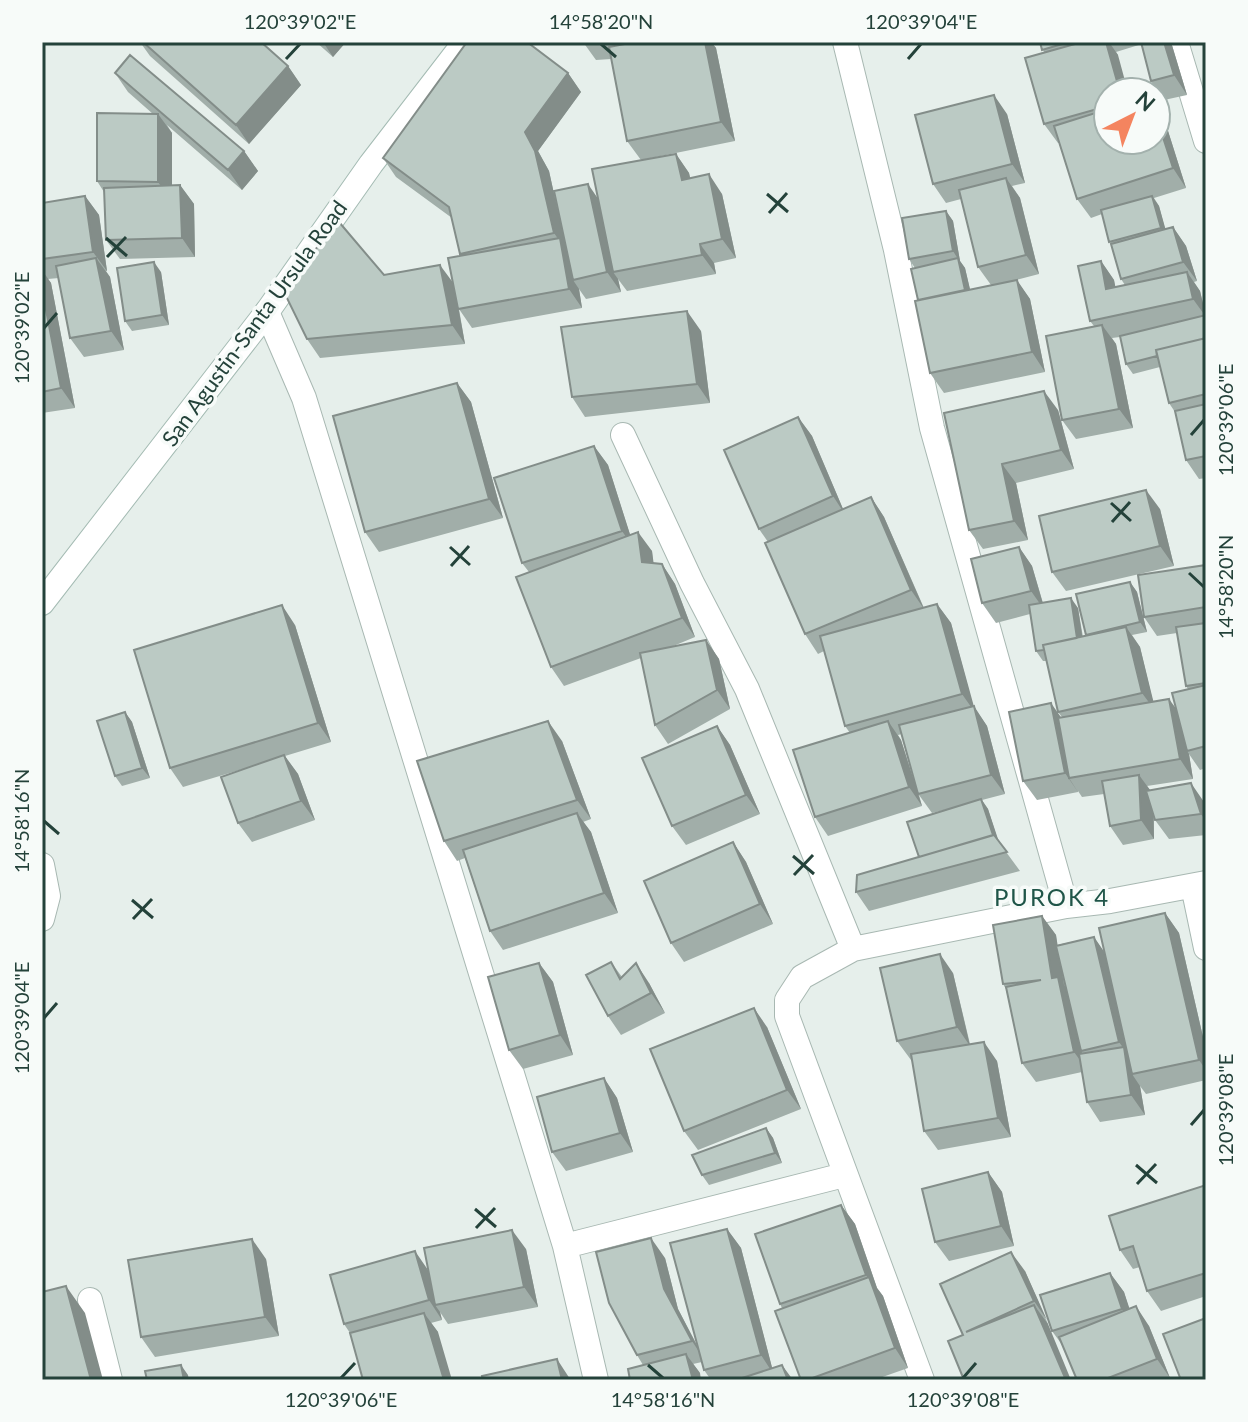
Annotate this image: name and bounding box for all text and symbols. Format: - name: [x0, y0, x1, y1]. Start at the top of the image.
- text: 120°39'02"E: [244, 9, 356, 33]
- text: 14°58'20"N: [549, 9, 653, 33]
- text: 120°39'04"E: [865, 9, 977, 33]
- north arrow: [1092, 76, 1172, 156]
- text: N: [1130, 85, 1161, 116]
- street label: San Agustin-Santa Ursula Road: [156, 195, 352, 451]
- text: 120°39'02"E: [9, 272, 33, 384]
- text: 120°39'06"E: [1213, 364, 1237, 476]
- text: 14°58'20"N: [1213, 535, 1237, 639]
- text: 14°58'16"N: [9, 769, 33, 873]
- district label: PUROK 4: [994, 882, 1110, 911]
- text: 120°39'04"E: [9, 962, 33, 1074]
- text: 120°39'08"E: [1213, 1054, 1237, 1166]
- text: 120°39'06"E: [285, 1387, 397, 1411]
- text: 14°58'16"N: [611, 1387, 715, 1411]
- text: 120°39'08"E: [907, 1387, 1019, 1411]

